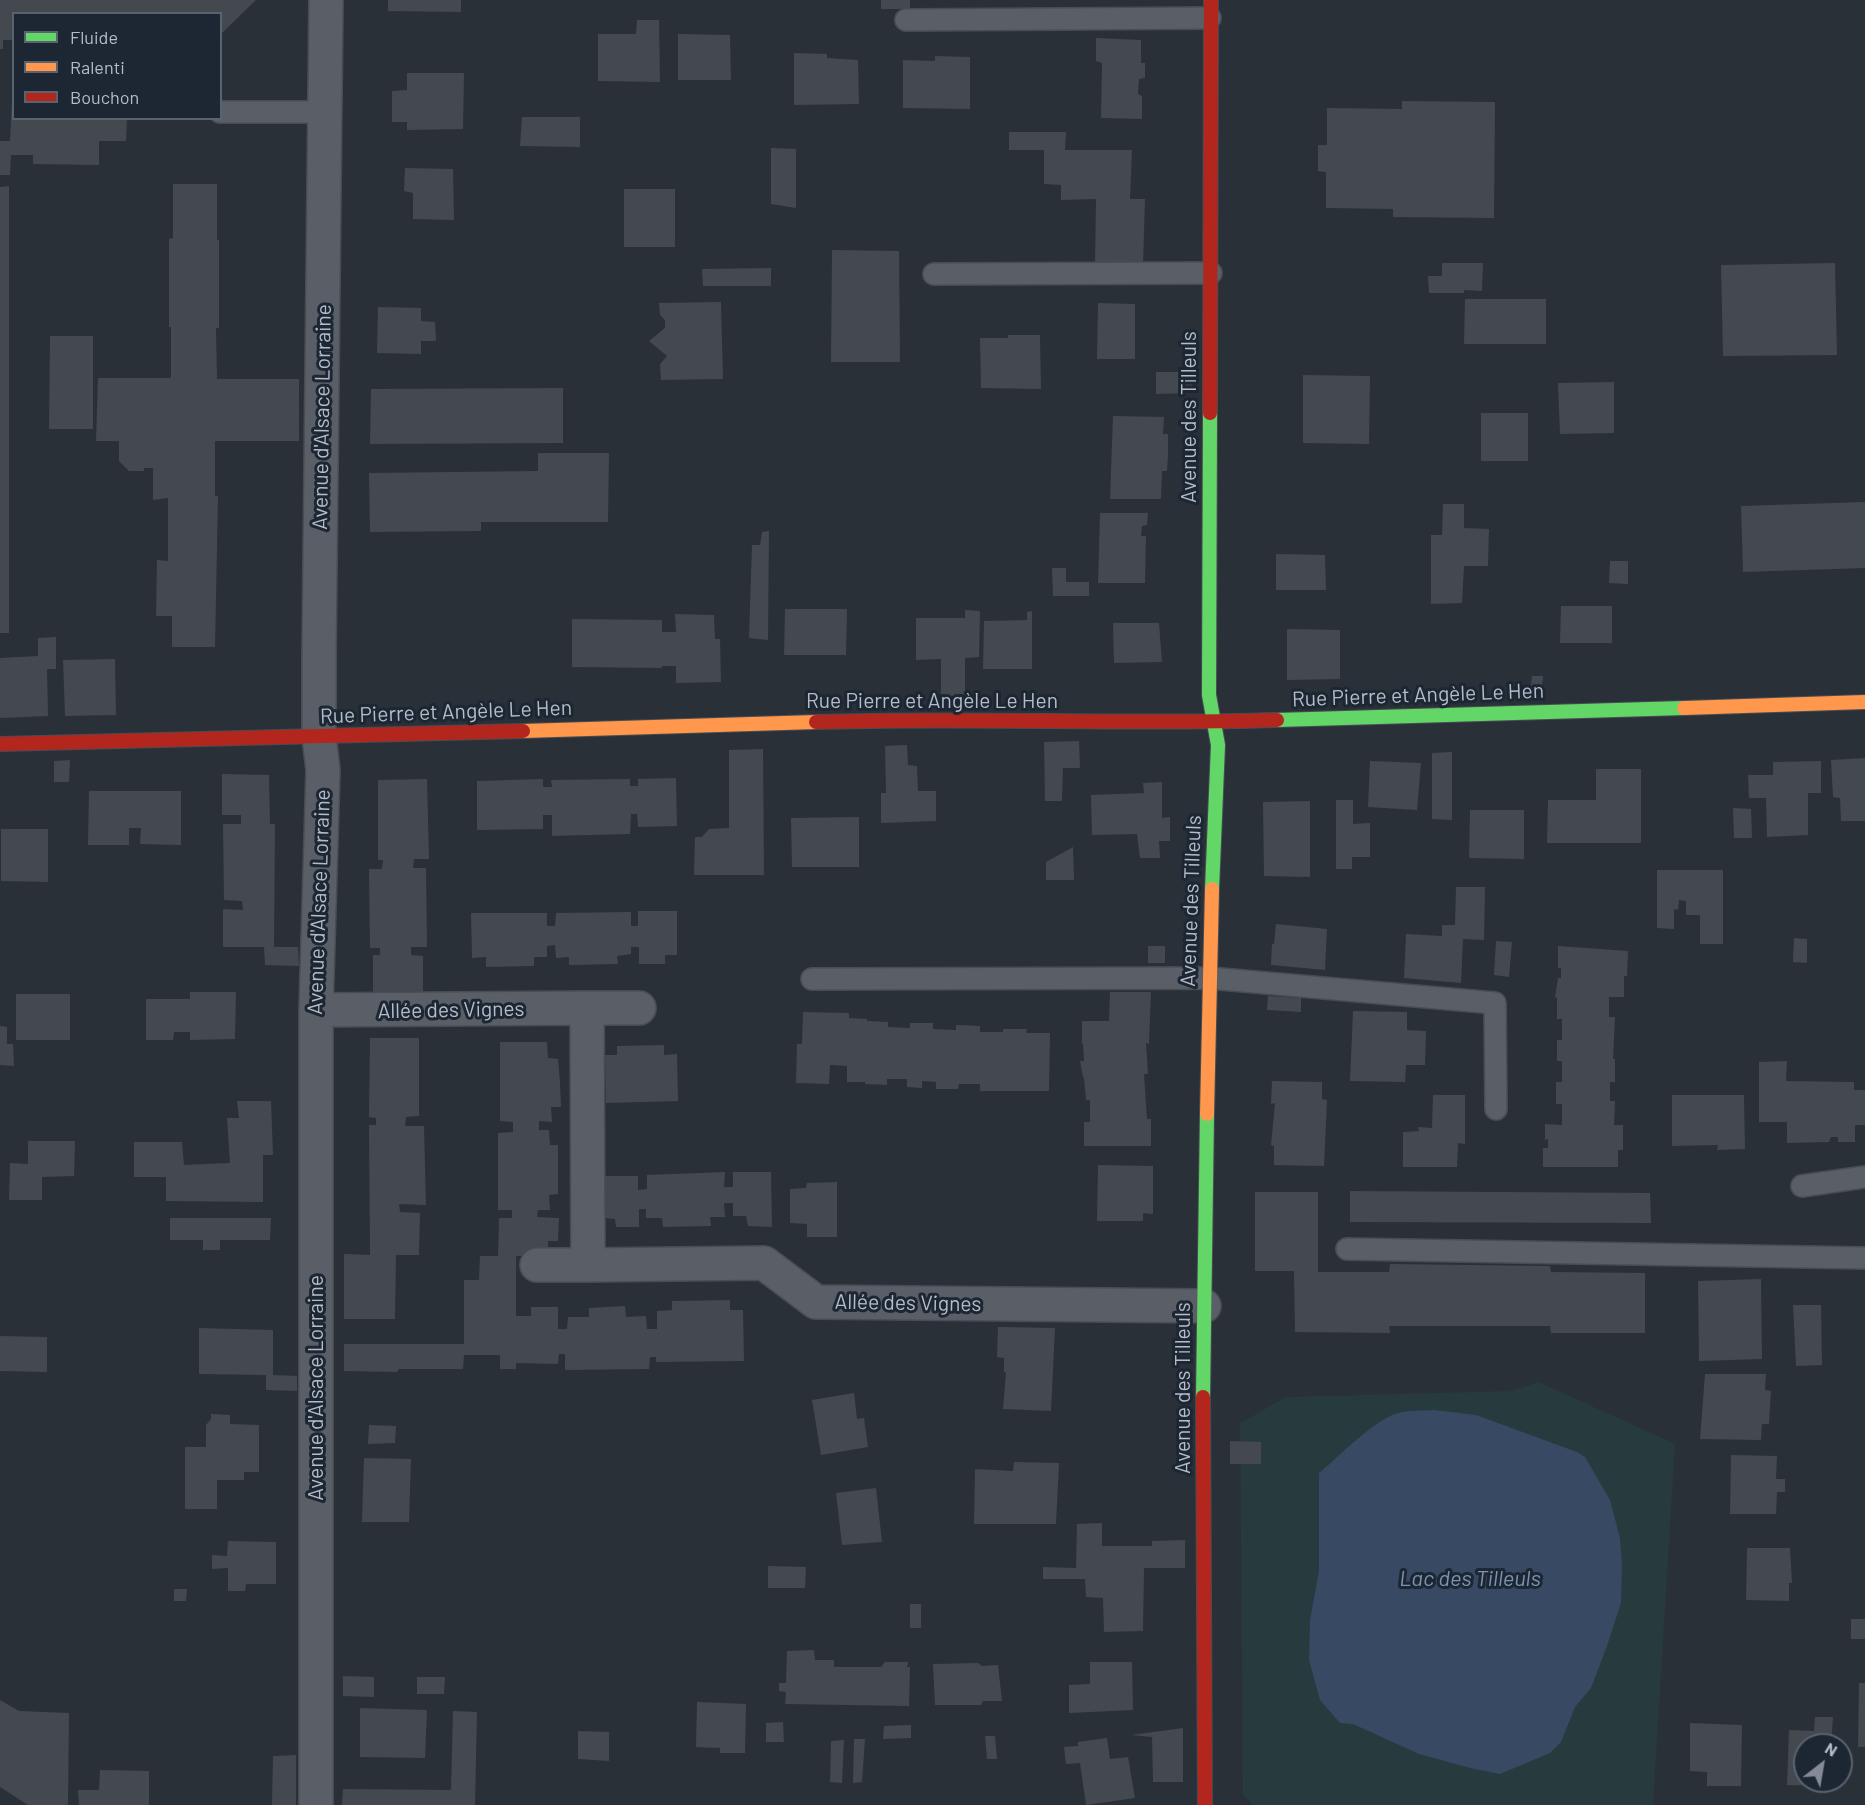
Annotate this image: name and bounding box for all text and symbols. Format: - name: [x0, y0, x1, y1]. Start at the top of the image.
- legend: [12, 12, 222, 120]
- text: Fluide: [70, 26, 118, 48]
- text: Ralenti: [70, 56, 125, 78]
- text: Bouchon: [70, 86, 139, 108]
- street label: Avenue d'Alsace Lorraine: [307, 304, 337, 530]
- street label: Avenue des Tilleuls: [1176, 331, 1202, 503]
- street label: Rue Pierre et Angèle Le Hen: [1292, 678, 1544, 712]
- street label: Rue Pierre et Angèle Le Hen: [806, 688, 1058, 714]
- street label: Rue Pierre et Angèle Le Hen: [320, 695, 572, 729]
- street label: Avenue d'Alsace Lorraine: [302, 789, 336, 1015]
- street label: Avenue des Tilleuls: [1175, 815, 1207, 987]
- street label: Allée des Vignes: [377, 996, 525, 1024]
- street label: Avenue d'Alsace Lorraine: [303, 1275, 329, 1501]
- street label: Allée des Vignes: [834, 1289, 982, 1317]
- street label: Avenue des Tilleuls: [1170, 1302, 1196, 1474]
- water label: Lac des Tilleuls: [1399, 1566, 1541, 1592]
- north arrow: [1793, 1733, 1853, 1793]
- text: N: [1822, 1738, 1841, 1760]

